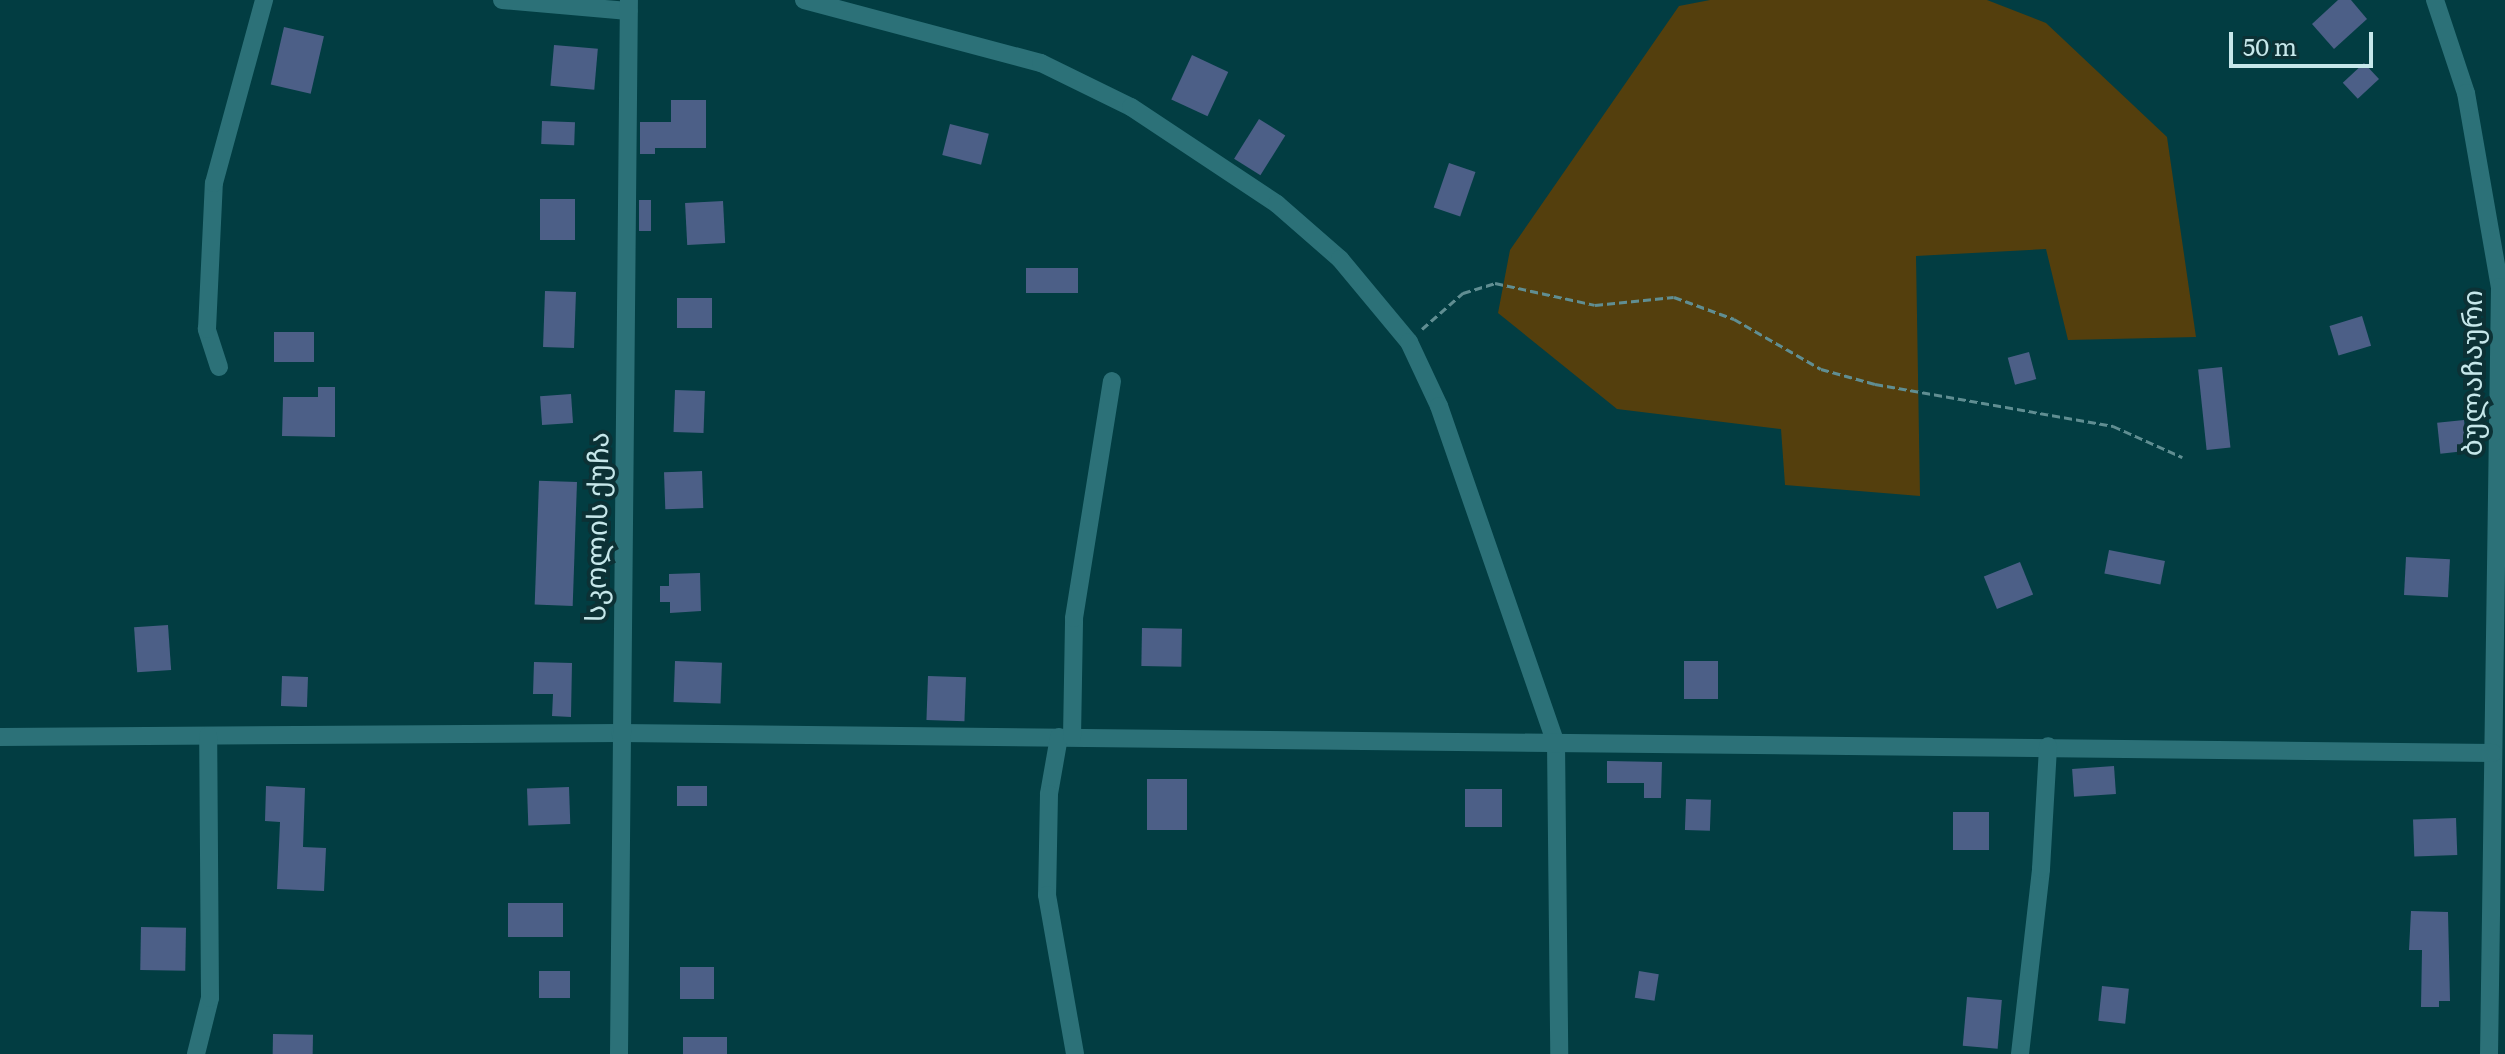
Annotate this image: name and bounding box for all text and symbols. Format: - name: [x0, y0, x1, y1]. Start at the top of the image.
- scale bar: [2233, 16, 2377, 66]
- text: 50 m: [2243, 28, 2297, 63]
- street label: ბულაჩაური: [2453, 290, 2487, 456]
- street label: სკოლის ქუჩა: [577, 432, 613, 622]

